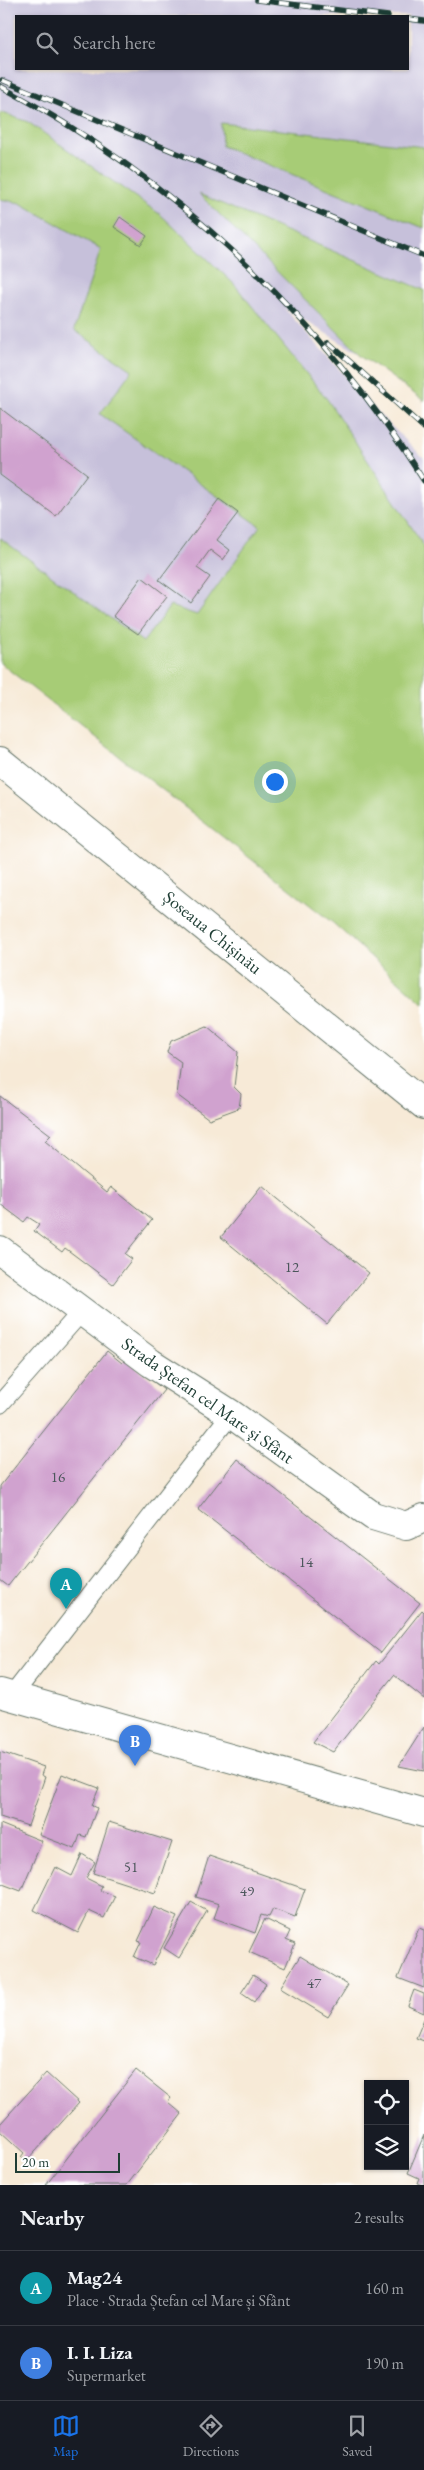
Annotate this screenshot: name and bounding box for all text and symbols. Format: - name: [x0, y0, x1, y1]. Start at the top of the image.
- search box: [15, 15, 409, 70]
- icon: search: [33, 29, 61, 57]
- text: Search here: [73, 30, 155, 55]
- your location: [262, 769, 288, 795]
- street label: Șoseaua Chișinău: [159, 885, 267, 979]
- house number: 12: [285, 1257, 300, 1276]
- street label: Strada Ștefan cel Mare și Sfânt: [117, 1332, 299, 1468]
- house number: 16: [51, 1467, 65, 1486]
- house number: 14: [299, 1552, 314, 1571]
- pin: A: [50, 1568, 82, 1609]
- pin: B: [119, 1725, 151, 1766]
- house number: 51: [124, 1857, 138, 1876]
- house number: 49: [240, 1881, 254, 1900]
- house number: 47: [307, 1973, 322, 1992]
- map controls: [364, 2080, 409, 2170]
- button: locate: [364, 2080, 409, 2125]
- button: layers: [364, 2125, 409, 2170]
- scale bar: [15, 2150, 120, 2173]
- text: 20 m: [22, 2153, 49, 2171]
- text: Nearby: [20, 2204, 84, 2231]
- text: 2 results: [354, 2207, 404, 2228]
- text: Mag24: [67, 2265, 122, 2290]
- text: A: [30, 2278, 42, 2299]
- text: 160 m: [365, 2278, 404, 2299]
- text: Place · Strada Ștefan cel Mare și Sfânt: [67, 2290, 290, 2311]
- text: I. I. Liza: [67, 2340, 133, 2365]
- text: B: [31, 2353, 41, 2374]
- text: 190 m: [365, 2353, 404, 2374]
- text: Supermarket: [67, 2365, 146, 2386]
- tab: Map: [52, 2412, 80, 2460]
- tab: Directions: [183, 2412, 239, 2460]
- tab: Saved: [342, 2412, 372, 2460]

